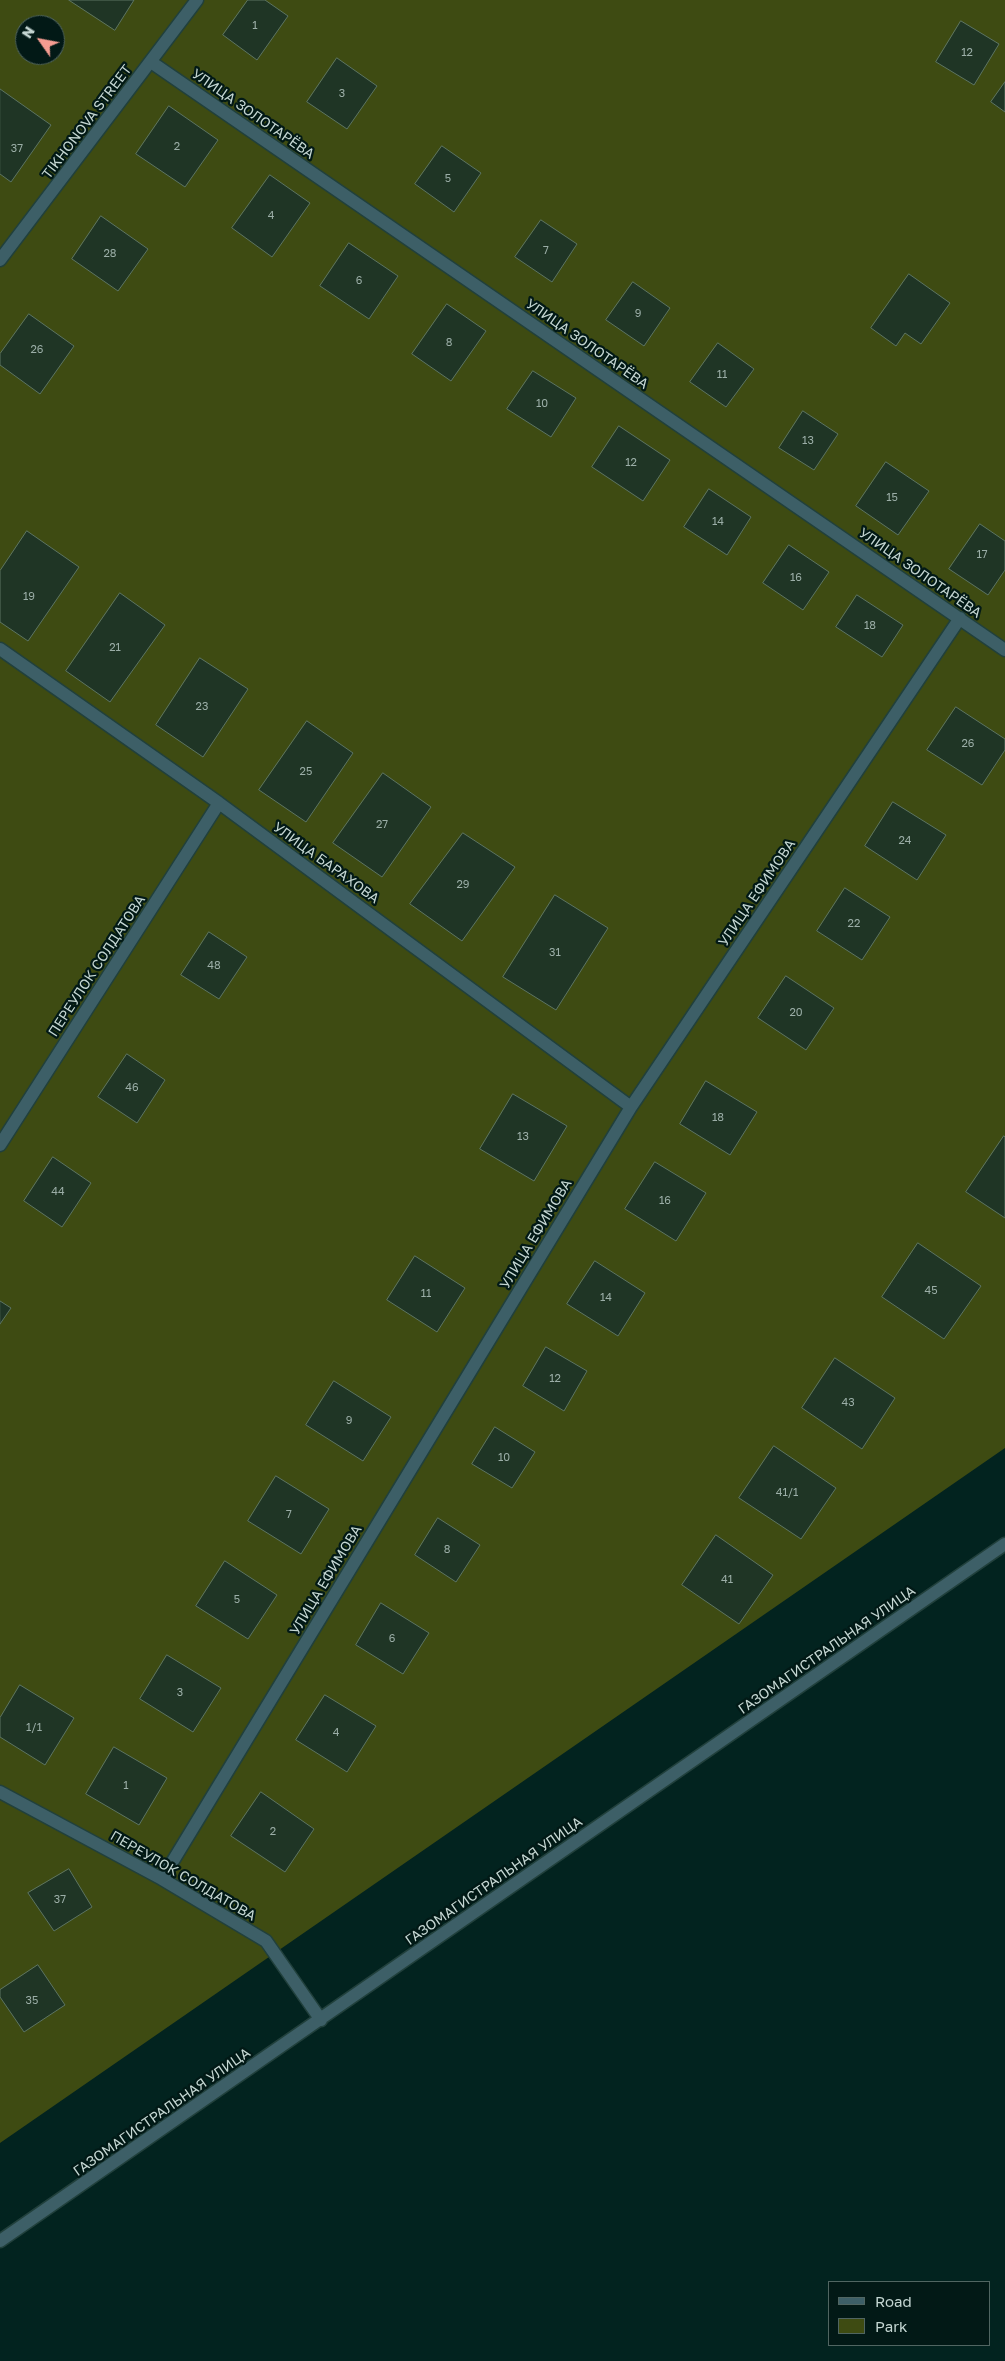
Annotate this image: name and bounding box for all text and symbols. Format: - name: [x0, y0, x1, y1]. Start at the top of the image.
- north arrow: [15, 15, 65, 65]
- house number: 1: [252, 19, 258, 33]
- text: N: [18, 23, 38, 41]
- house number: 12: [961, 46, 973, 60]
- street label: TIKHONOVA STREET: [39, 62, 135, 182]
- street label: УЛИЦА ЗОЛОТАРЁВА: [189, 65, 317, 163]
- house number: 3: [339, 87, 345, 101]
- house number: 2: [174, 140, 180, 154]
- house number: 37: [11, 142, 23, 156]
- house number: 5: [445, 172, 451, 186]
- house number: 4: [268, 209, 274, 223]
- house number: 7: [543, 244, 549, 258]
- house number: 28: [103, 247, 117, 261]
- house number: 6: [356, 274, 362, 288]
- street label: УЛИЦА ЗОЛОТАРЁВА: [523, 295, 651, 393]
- house number: 9: [635, 307, 641, 321]
- house number: 8: [446, 336, 452, 350]
- house number: 26: [30, 343, 44, 357]
- house number: 11: [717, 368, 727, 382]
- house number: 10: [536, 397, 548, 411]
- house number: 13: [802, 434, 814, 448]
- house number: 12: [625, 456, 637, 470]
- house number: 15: [886, 491, 898, 505]
- house number: 14: [712, 515, 724, 529]
- street label: УЛИЦА ЗОЛОТАРЁВА: [856, 524, 984, 622]
- house number: 17: [976, 548, 988, 562]
- house number: 16: [790, 571, 802, 585]
- house number: 19: [23, 590, 35, 604]
- house number: 18: [864, 619, 876, 633]
- house number: 21: [109, 641, 121, 655]
- house number: 23: [196, 700, 208, 714]
- house number: 26: [961, 737, 975, 751]
- house number: 25: [300, 765, 312, 779]
- house number: 27: [376, 818, 388, 832]
- street label: УЛИЦА БАРАХОВА: [270, 819, 382, 907]
- house number: 24: [898, 834, 912, 848]
- street label: УЛИЦА ЕФИМОВА: [715, 836, 799, 950]
- house number: 29: [456, 878, 470, 892]
- street label: ПЕРЕУЛОК СОЛДАТОВА: [45, 892, 149, 1040]
- house number: 22: [848, 917, 860, 931]
- house number: 31: [549, 946, 561, 960]
- house number: 48: [207, 959, 221, 973]
- house number: 20: [789, 1006, 803, 1020]
- house number: 46: [125, 1081, 139, 1095]
- house number: 18: [712, 1111, 724, 1125]
- house number: 13: [517, 1130, 529, 1144]
- street label: УЛИЦА ЕФИМОВА: [497, 1176, 575, 1292]
- house number: 44: [51, 1185, 65, 1199]
- house number: 16: [659, 1194, 671, 1208]
- house number: 45: [924, 1284, 938, 1298]
- house number: 11: [421, 1287, 431, 1301]
- house number: 14: [600, 1291, 612, 1305]
- house number: 12: [549, 1372, 561, 1386]
- house number: 43: [841, 1396, 855, 1410]
- house number: 9: [346, 1414, 352, 1428]
- house number: 10: [498, 1451, 510, 1465]
- house number: 41/1: [776, 1486, 798, 1500]
- house number: 7: [286, 1508, 292, 1522]
- street label: УЛИЦА ЕФИМОВА: [287, 1522, 365, 1638]
- house number: 8: [444, 1543, 450, 1557]
- house number: 41: [721, 1573, 733, 1587]
- street label: ГАЗОМАГИСТРАЛЬНАЯ УЛИЦА: [735, 1582, 919, 1718]
- house number: 5: [234, 1593, 240, 1607]
- house number: 6: [389, 1632, 395, 1646]
- house number: 3: [177, 1686, 183, 1700]
- house number: 1/1: [26, 1721, 42, 1735]
- house number: 4: [333, 1726, 339, 1740]
- house number: 1: [123, 1779, 129, 1793]
- street label: ГАЗОМАГИСТРАЛЬНАЯ УЛИЦА: [402, 1813, 586, 1949]
- house number: 2: [270, 1825, 276, 1839]
- street label: ПЕРЕУЛОК СОЛДАТОВА: [107, 1827, 259, 1925]
- house number: 37: [54, 1893, 66, 1907]
- house number: 35: [26, 1994, 38, 2008]
- street label: ГАЗОМАГИСТРАЛЬНАЯ УЛИЦА: [70, 2044, 254, 2180]
- legend: [828, 2281, 990, 2346]
- text: Road: [875, 2292, 912, 2310]
- text: Park: [875, 2317, 907, 2335]

